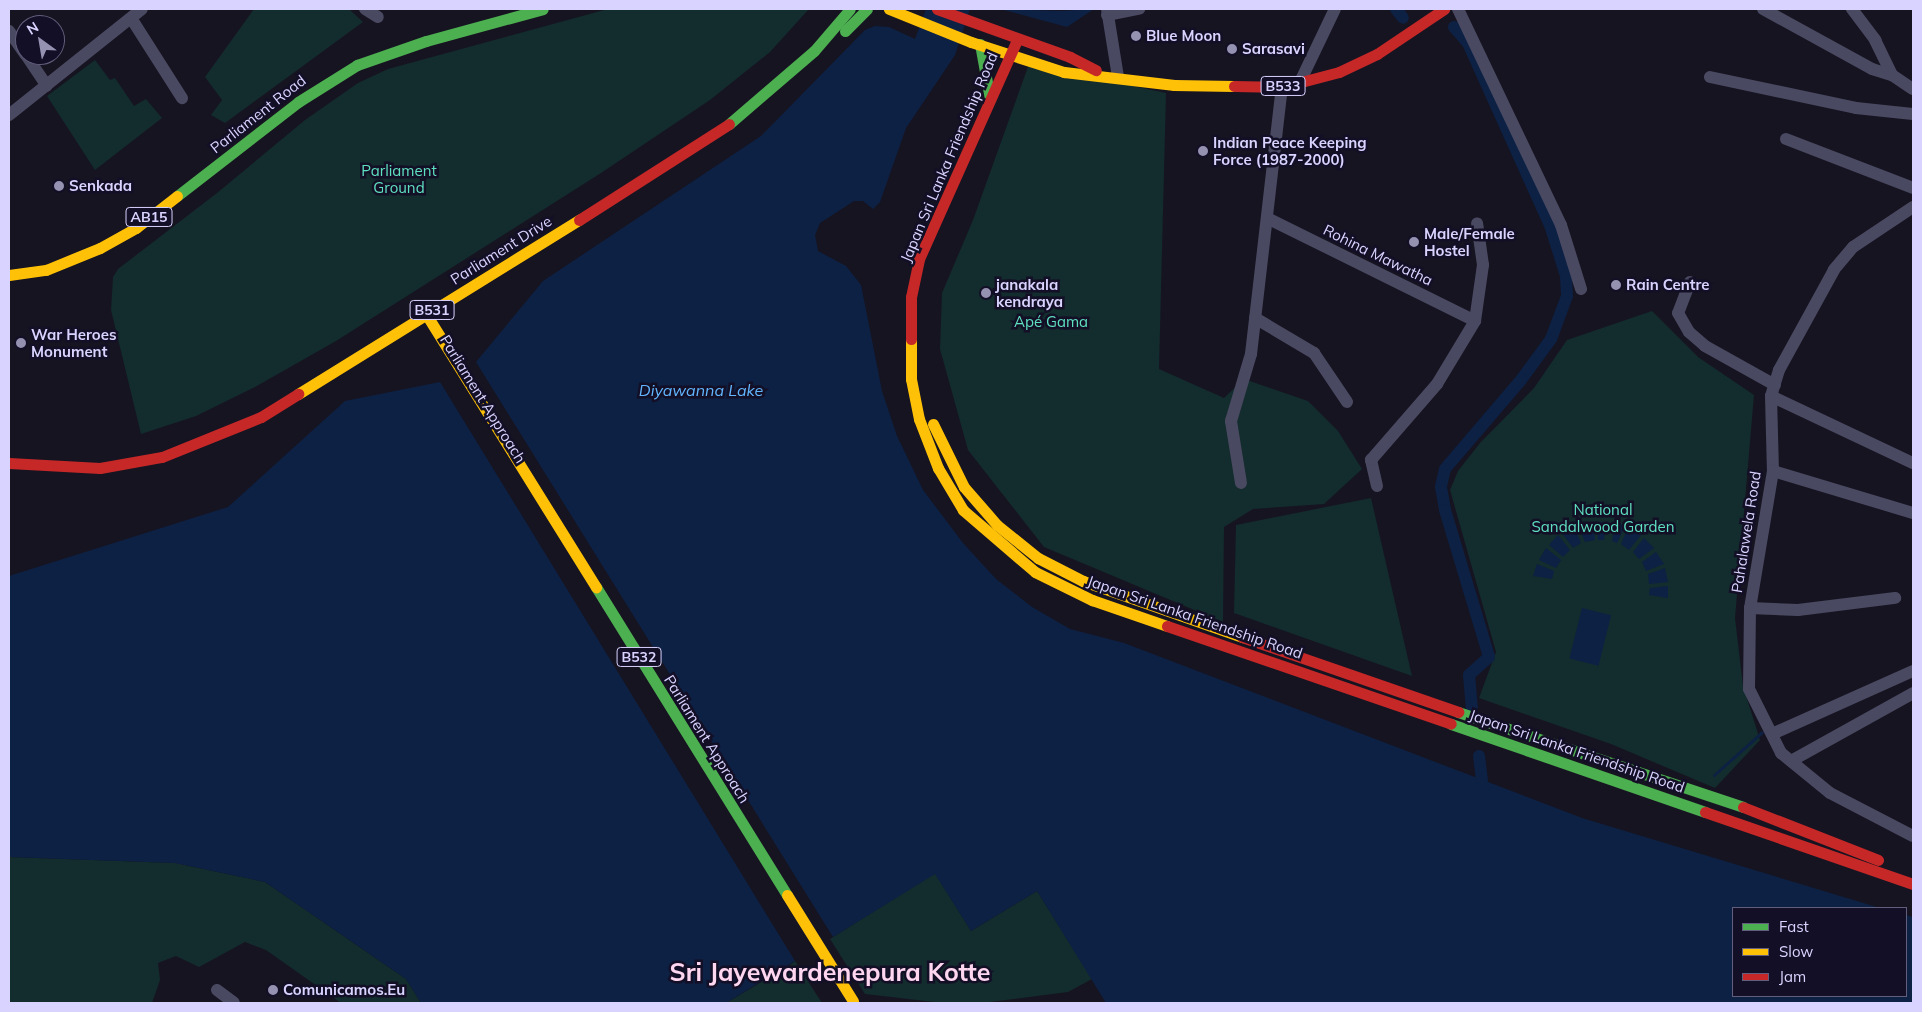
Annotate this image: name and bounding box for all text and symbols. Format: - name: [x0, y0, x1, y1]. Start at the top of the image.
- north arrow: [15, 15, 65, 65]
- text: N: [23, 18, 42, 39]
- place label: Blue Moon: [1146, 27, 1221, 45]
- marker: Blue Moon: [1130, 30, 1142, 42]
- place label: Sarasavi: [1242, 40, 1305, 58]
- marker: Sarasavi: [1226, 43, 1238, 55]
- street label: Japan Sri Lanka Friendship Road: [897, 49, 1001, 265]
- street label: Parliament Road: [207, 71, 309, 157]
- road number: B533: [1260, 74, 1306, 98]
- place label: Indian Peace Keeping Force (1987-2000): [1213, 133, 1367, 168]
- marker: Indian Peace Keeping Force (1987-2000): [1197, 145, 1209, 157]
- park label: Parliament Ground: [361, 161, 437, 196]
- place label: Senkada: [69, 177, 132, 195]
- marker: Senkada: [53, 180, 65, 192]
- road number: AB15: [125, 206, 173, 228]
- street label: Parliament Drive: [447, 212, 555, 288]
- street label: Rohina Mawatha: [1320, 221, 1436, 289]
- place label: Male/Female Hostel: [1424, 224, 1515, 259]
- marker: Male/Female Hostel: [1408, 236, 1420, 248]
- place label: janakala kendraya: [996, 275, 1063, 310]
- place label: Rain Centre: [1626, 276, 1710, 294]
- marker: Rain Centre: [1610, 279, 1622, 291]
- marker: janakala kendraya: [980, 287, 992, 299]
- road number: B531: [410, 298, 454, 322]
- park label: Apé Gama: [1014, 313, 1088, 331]
- place label: War Heroes Monument: [31, 325, 116, 360]
- street label: Parliament Approach: [436, 332, 530, 466]
- marker: War Heroes Monument: [15, 337, 27, 349]
- water label: Diyawanna Lake: [639, 380, 763, 400]
- street label: Pahalawela Road: [1727, 470, 1765, 594]
- park label: National Sandalwood Garden: [1532, 500, 1674, 535]
- street label: Japan Sri Lanka Friendship Road: [1085, 572, 1305, 662]
- road number: B532: [616, 646, 662, 669]
- street label: Parliament Approach: [660, 672, 754, 806]
- street label: Japan Sri Lanka Friendship Road: [1467, 706, 1687, 796]
- legend: [1732, 907, 1907, 997]
- text: Fast: [1779, 917, 1809, 936]
- text: Slow: [1779, 942, 1813, 961]
- district label: Sri Jayewardenepura Kotte: [670, 957, 990, 987]
- text: Jam: [1779, 967, 1806, 986]
- place label: Comunicamos.Eu: [283, 981, 405, 999]
- marker: Comunicamos.Eu: [267, 984, 279, 996]

